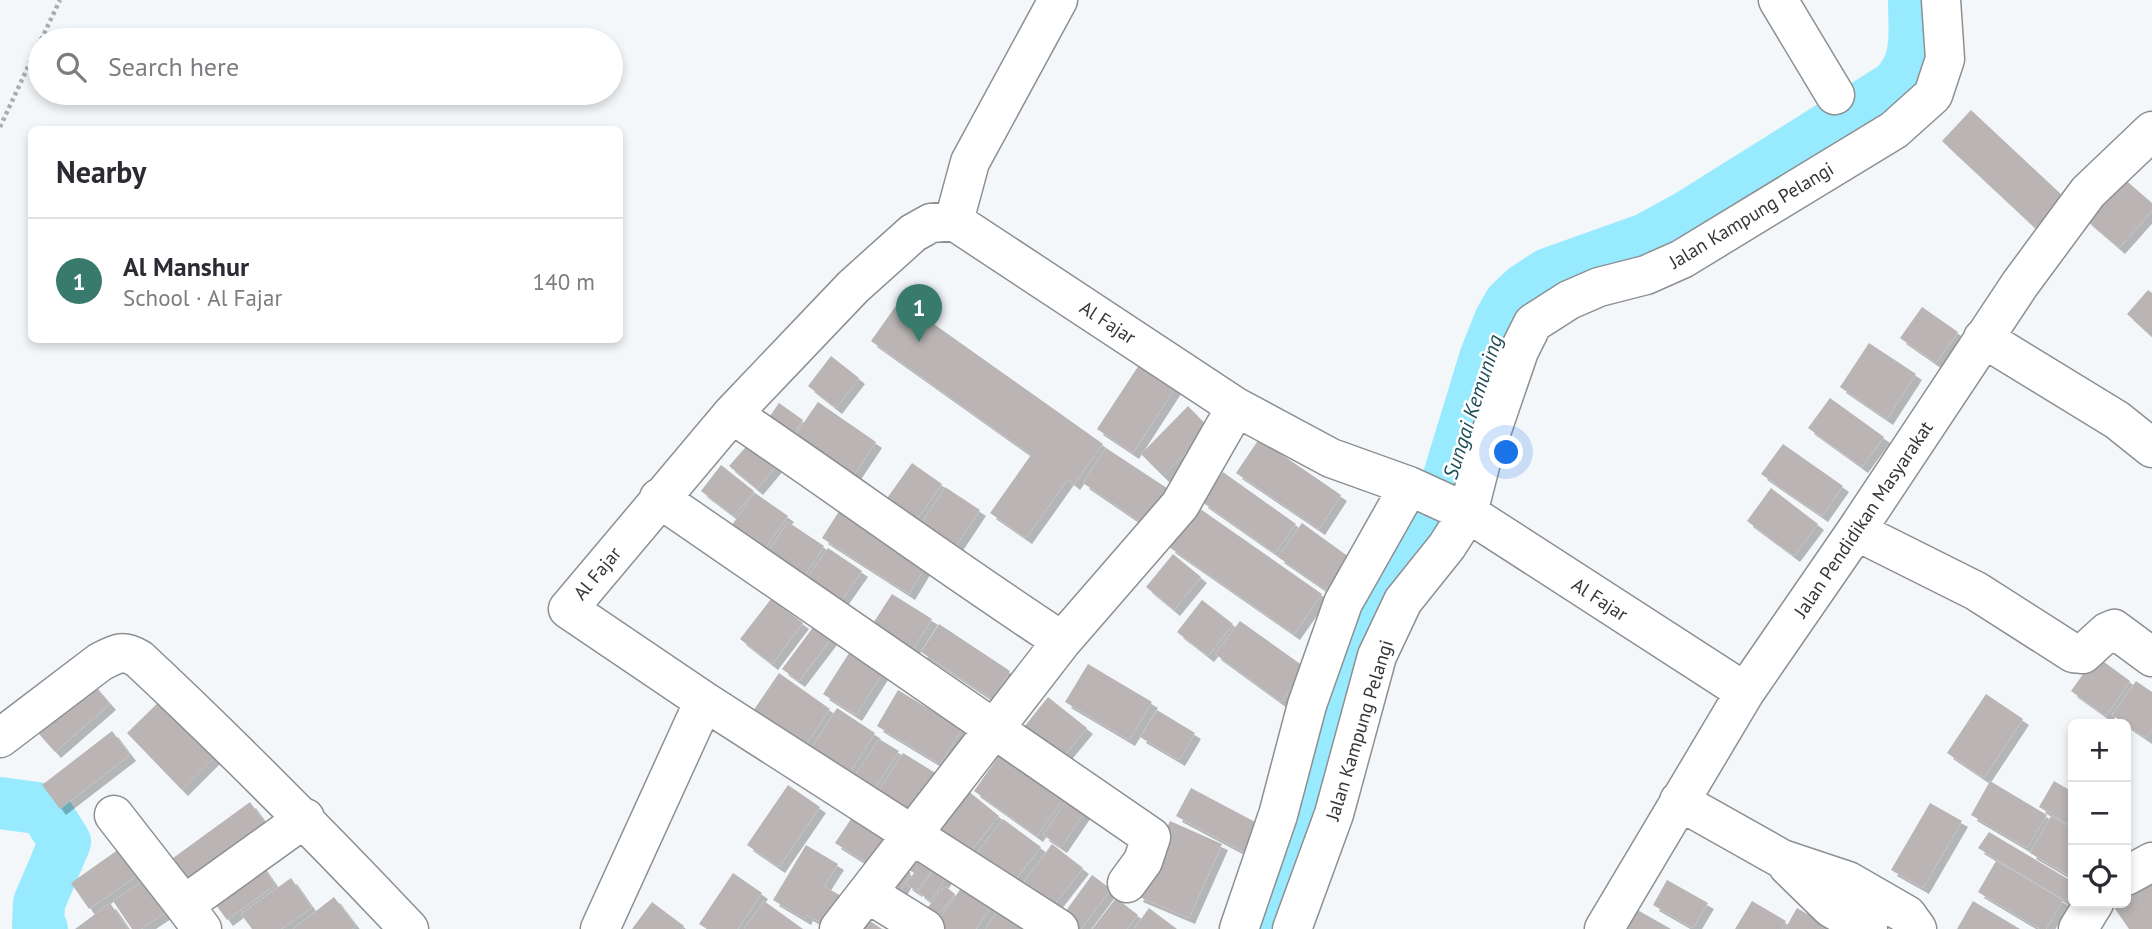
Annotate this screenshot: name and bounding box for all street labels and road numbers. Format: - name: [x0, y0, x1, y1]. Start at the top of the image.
- street label: Jalan Kampung Pelangi: [1663, 156, 1838, 274]
- street label: Al Fajar: [1075, 295, 1141, 349]
- street label: Jalan Pendidikan Masyarakat: [1788, 416, 1938, 623]
- street label: Al Fajar: [568, 541, 626, 604]
- street label: Al Fajar: [1567, 572, 1633, 626]
- street label: Jalan Kampung Pelangi: [1320, 637, 1398, 824]

